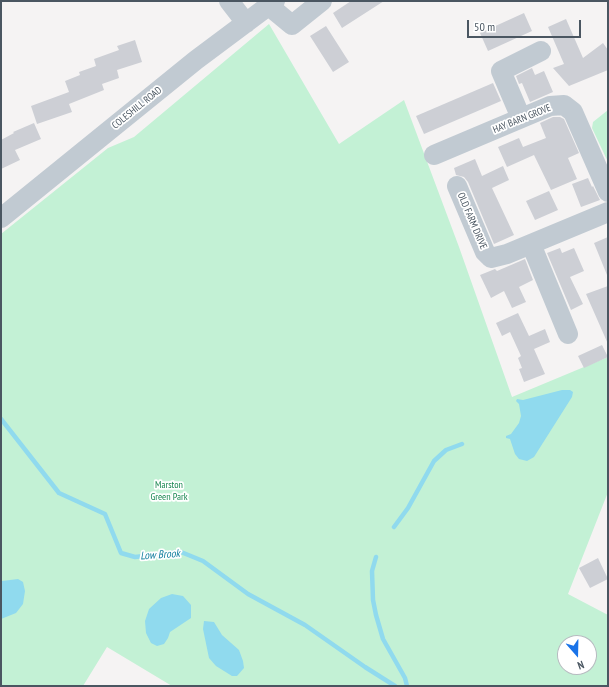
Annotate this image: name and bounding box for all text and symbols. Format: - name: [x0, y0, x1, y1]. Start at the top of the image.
- scale bar: [469, 12, 583, 38]
- text: 50 m: [474, 19, 495, 34]
- street label: COLESHILL ROAD: [110, 84, 164, 132]
- street label: HAY BARN GROVE: [491, 102, 553, 136]
- street label: OLD FARM DRIVE: [455, 191, 489, 251]
- park label: Marston Green Park: [150, 479, 188, 502]
- water label: Low Brook: [140, 547, 180, 563]
- north arrow: [557, 635, 597, 675]
- text: N: [576, 658, 586, 673]

